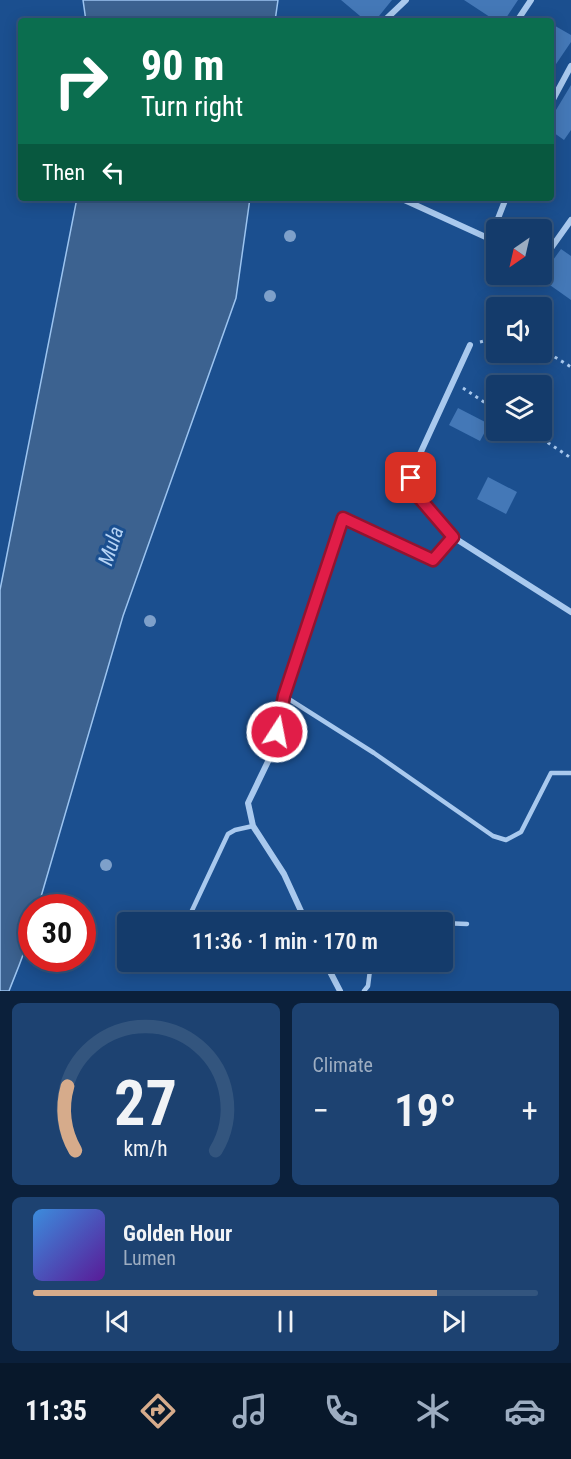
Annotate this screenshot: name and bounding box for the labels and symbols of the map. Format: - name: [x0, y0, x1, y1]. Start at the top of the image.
- north arrow: [486, 219, 552, 285]
- pin: [385, 452, 436, 503]
- water label: Mula: [93, 523, 129, 569]
- position arrow: [245, 700, 309, 764]
- speed limit sign: 30: [18, 894, 96, 972]

